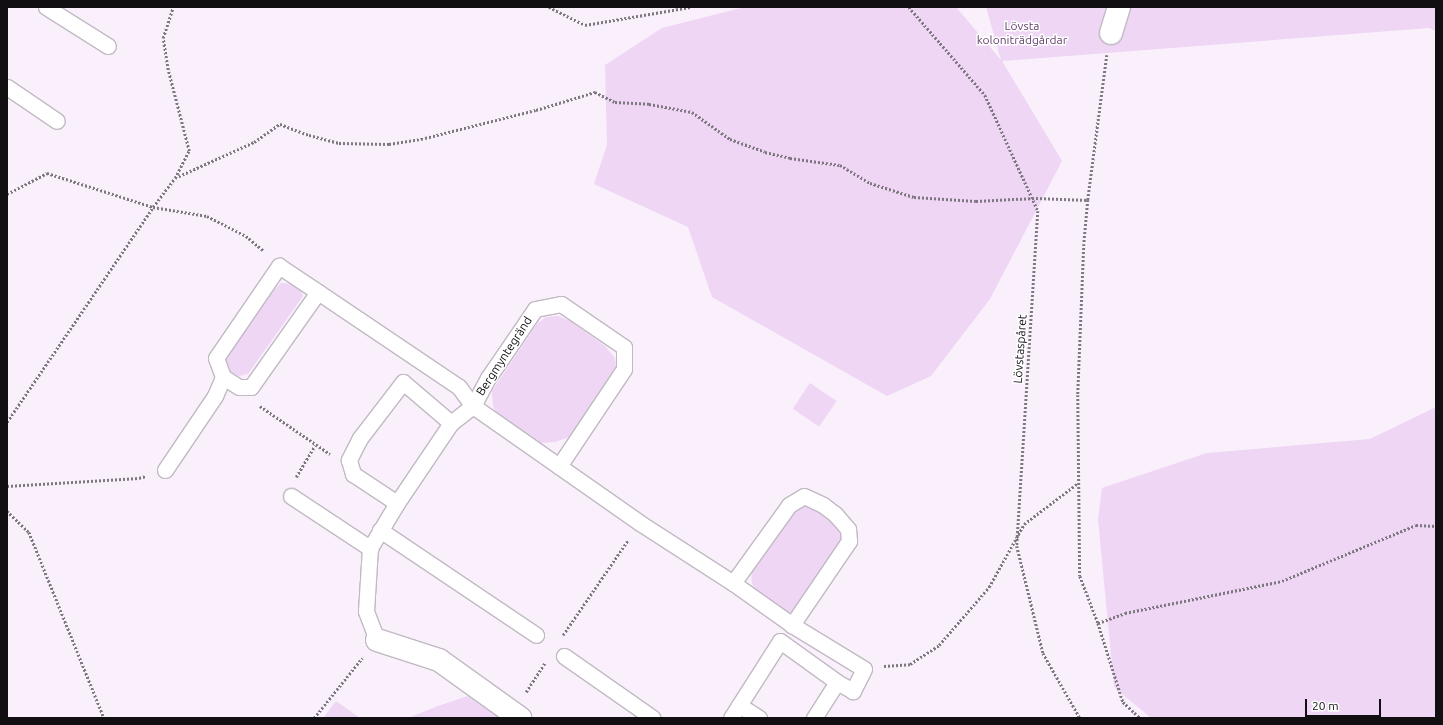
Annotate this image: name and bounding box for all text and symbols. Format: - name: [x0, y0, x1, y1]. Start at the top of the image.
- park label: Lövsta koloniträdgårdar: [977, 19, 1067, 47]
- street label: Bergmyntegränd: [473, 314, 535, 398]
- street label: Lövstaspåret: [1010, 314, 1030, 384]
- scale bar: [1307, 691, 1383, 717]
- text: 20 m: [1312, 699, 1339, 712]

